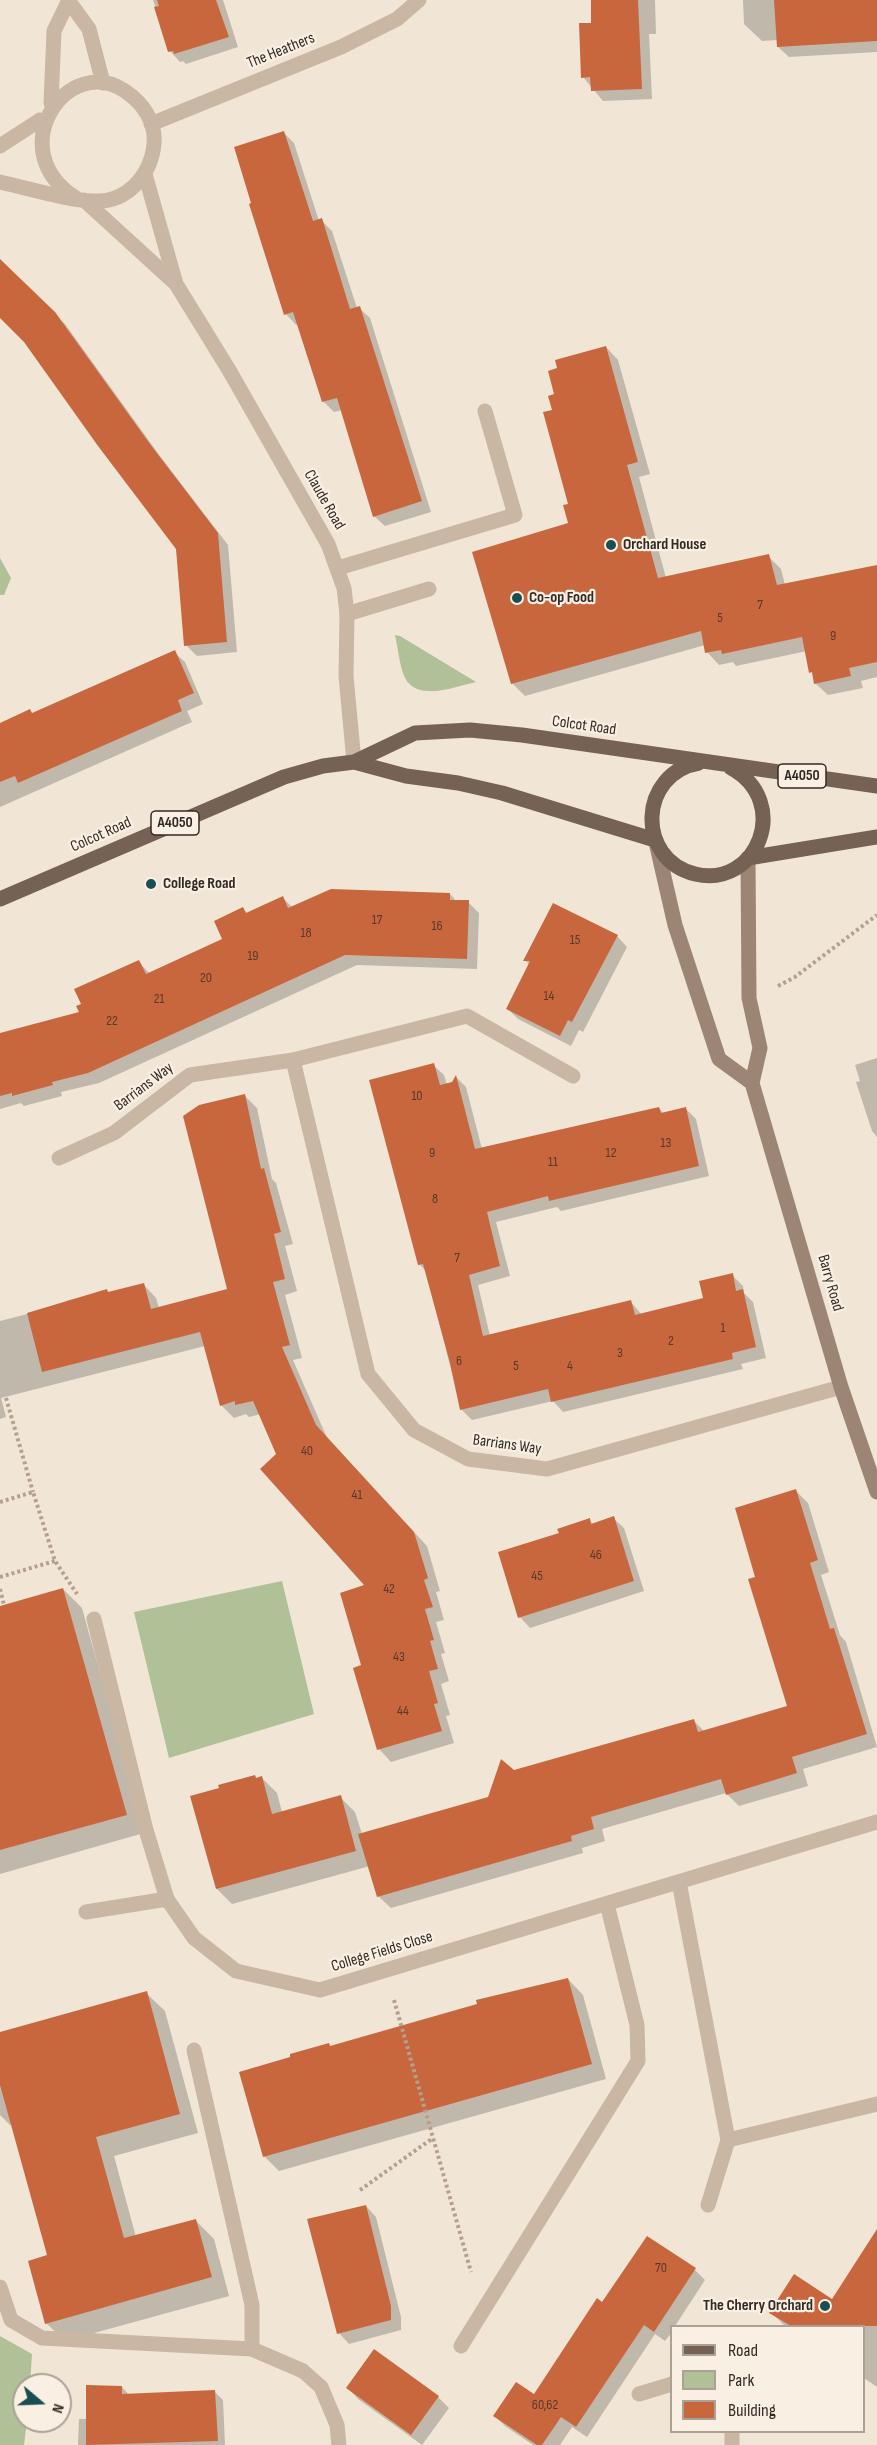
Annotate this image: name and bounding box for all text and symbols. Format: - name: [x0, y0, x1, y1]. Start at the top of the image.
- street label: The Heathers: [244, 29, 318, 73]
- street label: Claude Road: [299, 467, 349, 533]
- place label: Orchard House: [623, 535, 706, 555]
- marker: Orchard House: [604, 538, 618, 552]
- place label: Co-op Food: [529, 588, 594, 608]
- marker: Co-op Food: [510, 591, 524, 605]
- house number: 7: [757, 597, 763, 613]
- house number: 5: [717, 610, 723, 626]
- house number: 9: [830, 628, 836, 644]
- street label: Colcot Road: [551, 712, 617, 740]
- road number: A4050: [778, 764, 826, 788]
- road number: A4050: [151, 811, 199, 835]
- street label: Colcot Road: [68, 813, 134, 857]
- place label: College Road: [163, 874, 236, 894]
- marker: College Road: [144, 877, 158, 891]
- house number: 17: [372, 912, 382, 928]
- house number: 16: [431, 918, 443, 934]
- house number: 18: [300, 925, 312, 941]
- house number: 15: [570, 932, 580, 948]
- house number: 19: [247, 948, 259, 964]
- house number: 20: [200, 970, 212, 986]
- house number: 14: [544, 988, 554, 1004]
- house number: 21: [154, 991, 164, 1007]
- house number: 22: [106, 1013, 118, 1029]
- street label: Barrians Way: [111, 1059, 177, 1115]
- house number: 10: [411, 1088, 423, 1104]
- house number: 13: [661, 1135, 671, 1151]
- house number: 9: [429, 1145, 435, 1161]
- house number: 12: [606, 1145, 616, 1161]
- house number: 11: [548, 1154, 558, 1170]
- house number: 8: [432, 1191, 438, 1207]
- house number: 7: [454, 1250, 460, 1266]
- street label: Barry Road: [813, 1252, 847, 1314]
- house number: 1: [721, 1320, 725, 1336]
- house number: 2: [668, 1333, 674, 1349]
- house number: 3: [617, 1345, 623, 1361]
- house number: 6: [456, 1353, 462, 1369]
- house number: 5: [513, 1358, 519, 1374]
- house number: 4: [567, 1358, 573, 1374]
- street label: Barrians Way: [472, 1431, 542, 1459]
- house number: 40: [301, 1443, 313, 1459]
- house number: 41: [352, 1487, 362, 1503]
- house number: 46: [590, 1547, 602, 1563]
- house number: 45: [531, 1568, 543, 1584]
- house number: 42: [383, 1581, 395, 1597]
- house number: 43: [393, 1649, 405, 1665]
- house number: 44: [397, 1703, 409, 1719]
- street label: College Fields Close: [329, 1927, 435, 1977]
- house number: 70: [655, 2260, 667, 2276]
- place label: The Cherry Orchard: [703, 2296, 813, 2316]
- marker: The Cherry Orchard: [818, 2299, 832, 2313]
- legend: [670, 2325, 865, 2433]
- text: Road: [728, 2340, 758, 2361]
- text: Park: [728, 2370, 754, 2391]
- north arrow: [12, 2373, 72, 2433]
- house number: 60,62: [532, 2397, 558, 2413]
- text: Building: [728, 2400, 776, 2421]
- text: N: [47, 2401, 68, 2415]

